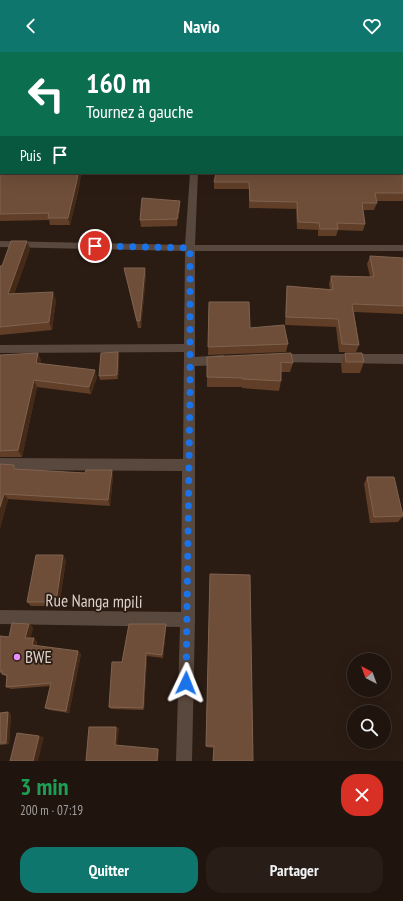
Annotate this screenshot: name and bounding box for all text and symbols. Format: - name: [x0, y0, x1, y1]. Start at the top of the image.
- icon: back: [20, 15, 42, 37]
- text: Navio: [183, 15, 220, 38]
- icon: heart: [361, 15, 383, 37]
- text: 160 m: [86, 64, 150, 101]
- icon: left: [20, 68, 72, 120]
- text: Tournez à gauche: [86, 100, 193, 123]
- icon: arrive: [49, 144, 71, 166]
- text: Puis: [20, 146, 41, 165]
- pin: [78, 229, 112, 263]
- icon: arrive: [84, 235, 106, 257]
- street label: Rue Nanga mpili: [45, 589, 143, 613]
- place label: BWE: [25, 646, 52, 668]
- marker: BWE: [12, 652, 22, 662]
- north arrow: [347, 653, 391, 697]
- map controls: [347, 653, 391, 749]
- position arrow: [165, 662, 207, 704]
- button: search: [347, 705, 391, 749]
- text: 3 min: [20, 771, 68, 802]
- button: close: [341, 774, 383, 816]
- text: 200 m · 07:19: [20, 802, 83, 819]
- button: Quitter: [20, 847, 198, 893]
- button: Partager: [206, 847, 383, 893]

